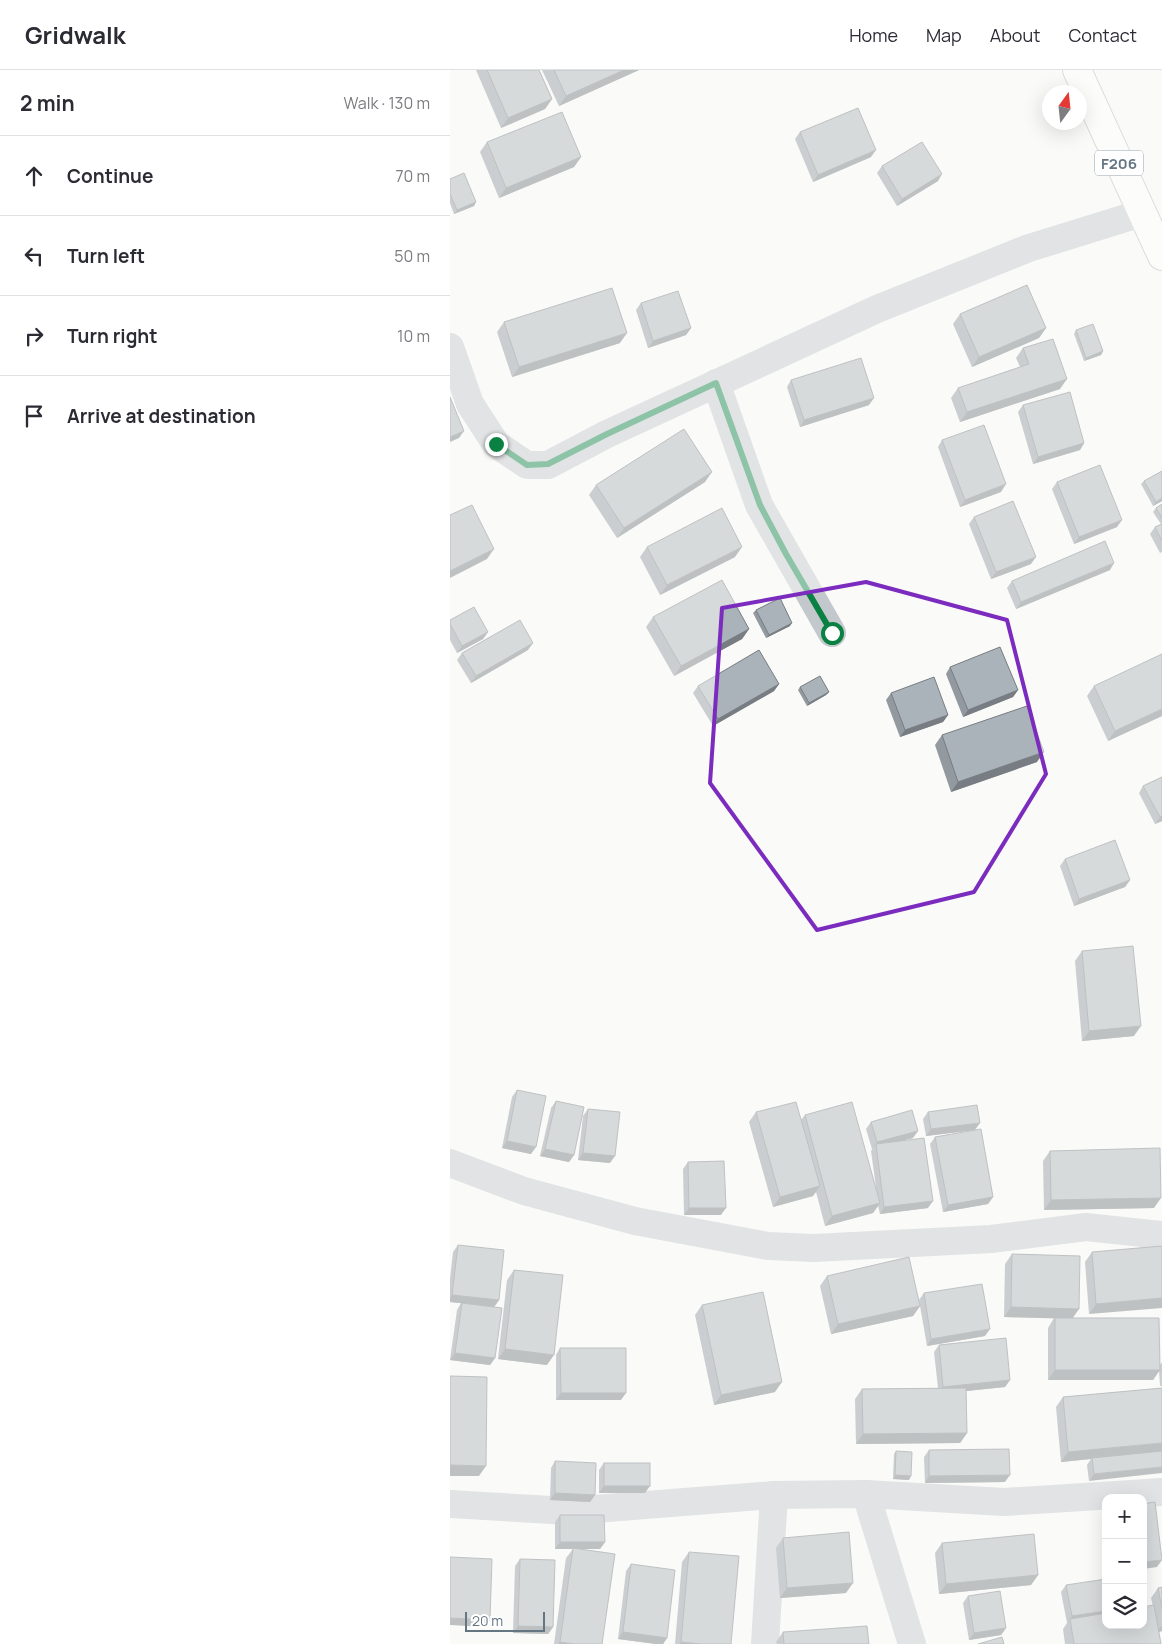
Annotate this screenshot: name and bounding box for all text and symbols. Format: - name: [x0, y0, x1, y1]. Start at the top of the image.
- text: Gridwalk: [25, 18, 126, 51]
- text: Home: [849, 23, 898, 47]
- text: Map: [926, 23, 962, 47]
- text: About: [990, 23, 1040, 47]
- text: Contact: [1068, 23, 1137, 47]
- north arrow: [1042, 85, 1087, 130]
- text: 2 min: [20, 89, 75, 117]
- text: Walk · 130 m: [344, 92, 430, 114]
- road number: F206: [1095, 150, 1143, 176]
- icon: ahead: [20, 162, 48, 190]
- text: Continue: [67, 163, 153, 189]
- text: 70 m: [395, 165, 430, 187]
- icon: left: [20, 242, 48, 270]
- text: Turn left: [67, 243, 145, 269]
- text: 50 m: [394, 245, 430, 267]
- icon: right: [20, 322, 48, 350]
- text: Turn right: [67, 323, 157, 349]
- text: 10 m: [397, 325, 430, 347]
- icon: arrive: [20, 402, 48, 430]
- text: Arrive at destination: [67, 403, 256, 429]
- route end: [485, 433, 508, 456]
- route start: [821, 622, 844, 645]
- map controls: [1102, 1494, 1147, 1629]
- button: +: [1102, 1494, 1147, 1539]
- button: −: [1102, 1539, 1147, 1584]
- button: layers: [1102, 1584, 1147, 1629]
- scale bar: [465, 1609, 545, 1632]
- text: 20 m: [472, 1611, 503, 1630]

